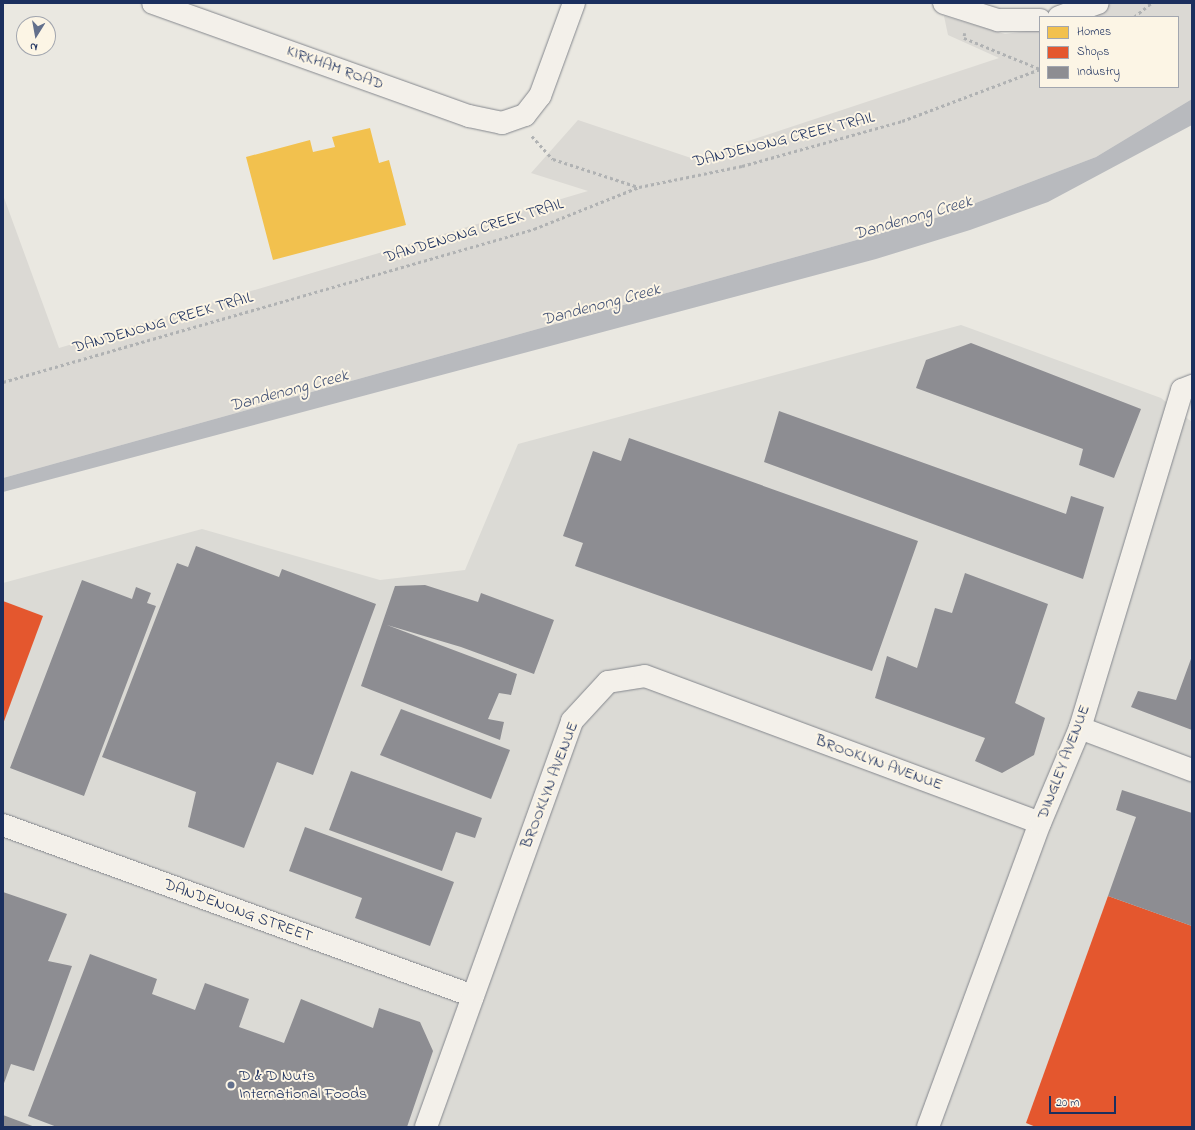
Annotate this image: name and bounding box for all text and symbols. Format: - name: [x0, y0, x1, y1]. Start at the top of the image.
- north arrow: [16, 16, 56, 56]
- legend: [1039, 16, 1179, 88]
- text: Homes: [1077, 23, 1111, 41]
- text: N: [29, 38, 39, 55]
- street label: KIRKHAM ROAD: [284, 42, 386, 94]
- text: Shops: [1077, 43, 1109, 61]
- text: Industry: [1077, 63, 1120, 81]
- street label: DANDENONG CREEK TRAIL: [691, 108, 877, 172]
- water label: Dandenong Creek: [852, 191, 974, 245]
- street label: DANDENONG CREEK TRAIL: [382, 195, 566, 267]
- water label: Dandenong Creek: [539, 279, 663, 331]
- street label: DANDENONG CREEK TRAIL: [71, 288, 255, 358]
- water label: Dandenong Creek: [227, 365, 351, 417]
- street label: DINGLEY AVENUE: [1033, 702, 1095, 822]
- street label: BROOKLYN AVENUE: [517, 719, 583, 851]
- street label: BROOKLYN AVENUE: [813, 731, 945, 795]
- street label: DANDENONG STREET: [161, 875, 315, 947]
- place label: D & D Nuts International Foods: [239, 1066, 367, 1104]
- marker: D & D Nuts International Foods: [226, 1080, 236, 1090]
- scale bar: [1051, 1088, 1118, 1114]
- text: 20 m: [1056, 1094, 1079, 1112]

